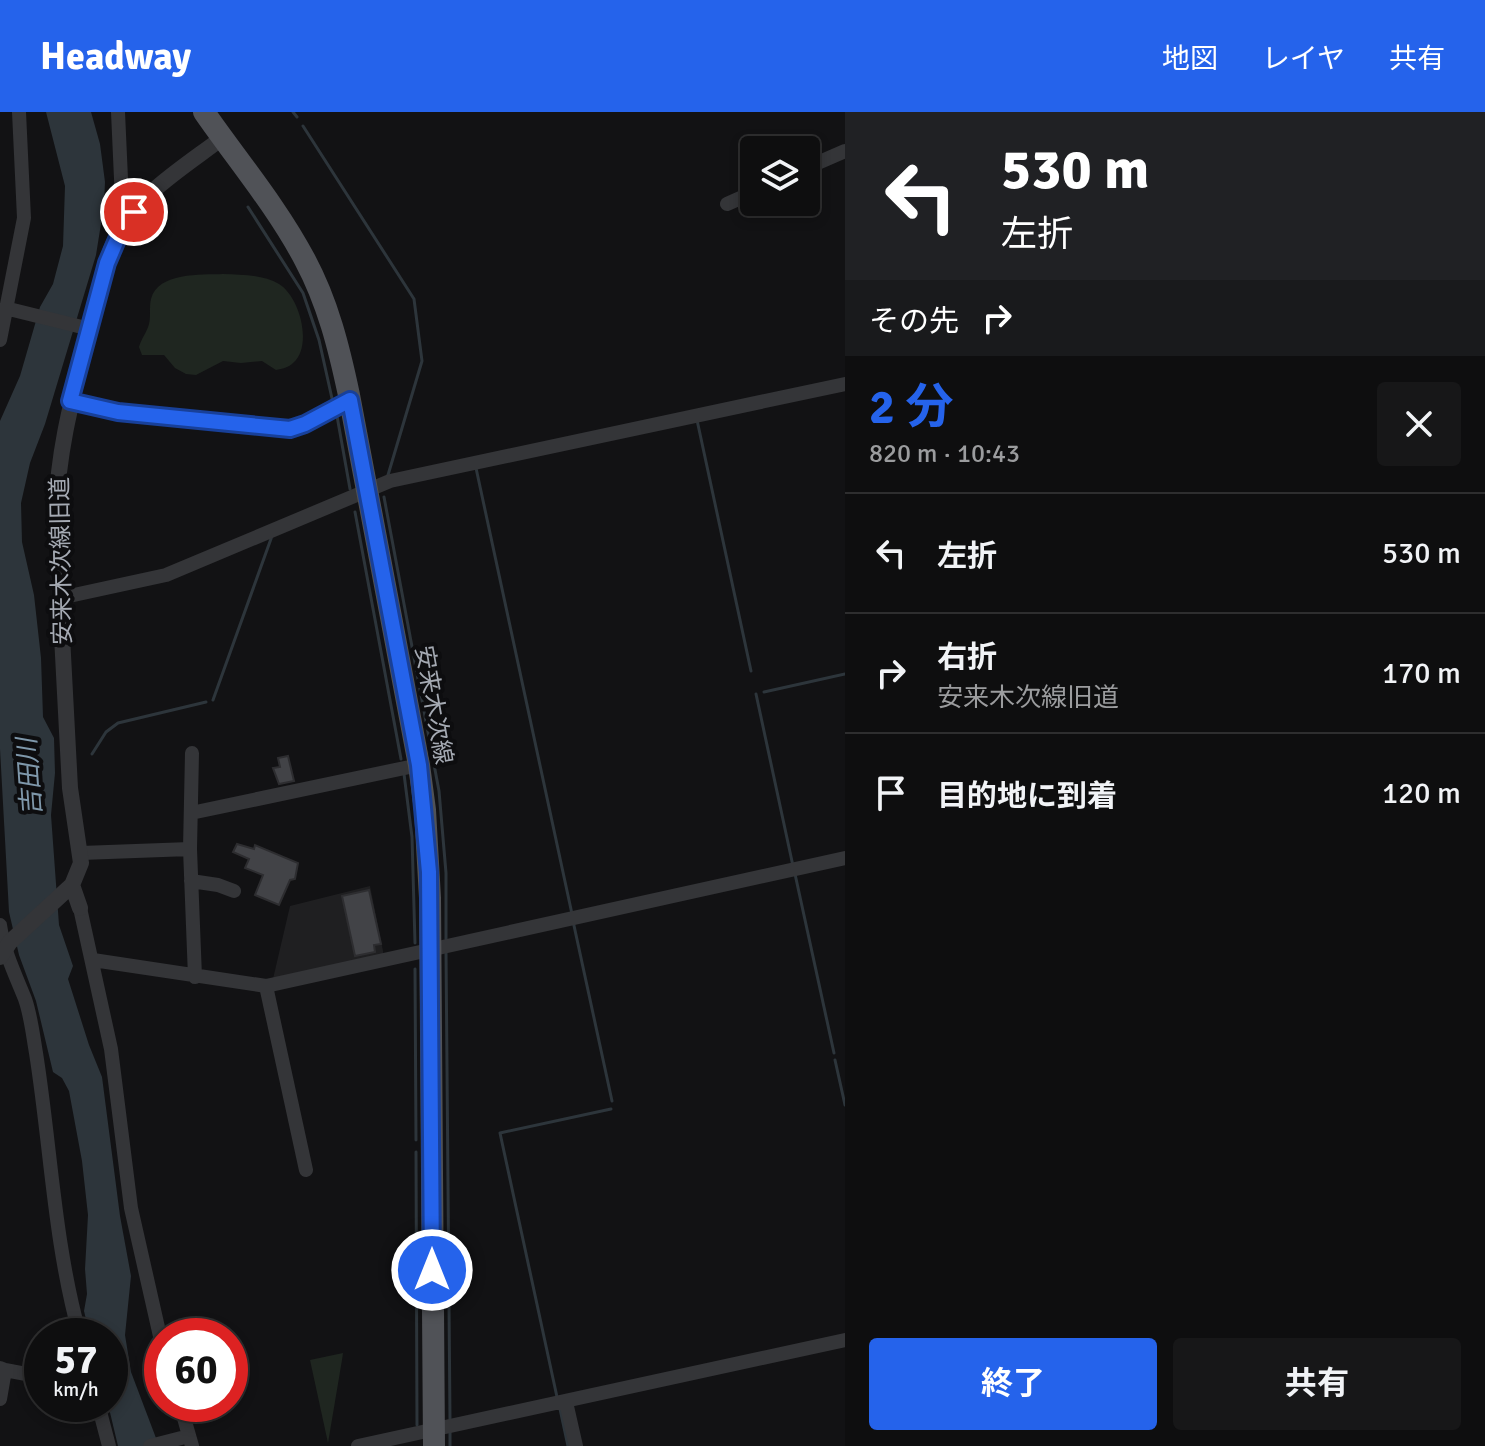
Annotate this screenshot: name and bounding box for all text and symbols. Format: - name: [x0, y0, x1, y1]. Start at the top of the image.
- text: Headway: [40, 33, 191, 80]
- text: 地図: [1162, 42, 1218, 76]
- text: レイヤ: [1262, 42, 1345, 76]
- text: 共有: [1389, 42, 1445, 76]
- text: 530 m: [1001, 135, 1149, 204]
- map controls: [740, 136, 820, 216]
- button: layers: [740, 136, 820, 216]
- icon: left: [869, 144, 973, 248]
- pin: [100, 178, 168, 246]
- icon: arrive: [112, 190, 156, 234]
- text: 左折: [1001, 212, 1073, 257]
- icon: right: [975, 296, 1019, 340]
- text: その先: [869, 303, 959, 340]
- text: 2 分: [869, 378, 953, 437]
- button: close: [1377, 382, 1461, 466]
- text: 820 m · 10:43: [869, 438, 1020, 470]
- street label: 安来木次線旧道: [45, 477, 77, 645]
- icon: left: [869, 531, 913, 575]
- text: 530 m: [1382, 535, 1461, 572]
- text: 左折: [937, 538, 997, 575]
- text: 右折: [937, 639, 997, 676]
- street label: 安来木次線: [409, 643, 459, 767]
- icon: right: [869, 651, 913, 695]
- text: 170 m: [1382, 655, 1461, 692]
- text: 安来木次線旧道: [937, 682, 1119, 714]
- water label: 吉田川: [11, 734, 49, 817]
- icon: arrive: [869, 771, 913, 815]
- text: 120 m: [1382, 775, 1461, 812]
- text: 目的地に到着: [937, 778, 1117, 815]
- position arrow: [390, 1228, 474, 1312]
- speed limit sign: 60: [144, 1318, 248, 1422]
- text: 57: [54, 1335, 98, 1385]
- button: 終了: [869, 1338, 1157, 1430]
- button: 共有: [1173, 1338, 1461, 1430]
- text: km/h: [53, 1377, 99, 1402]

